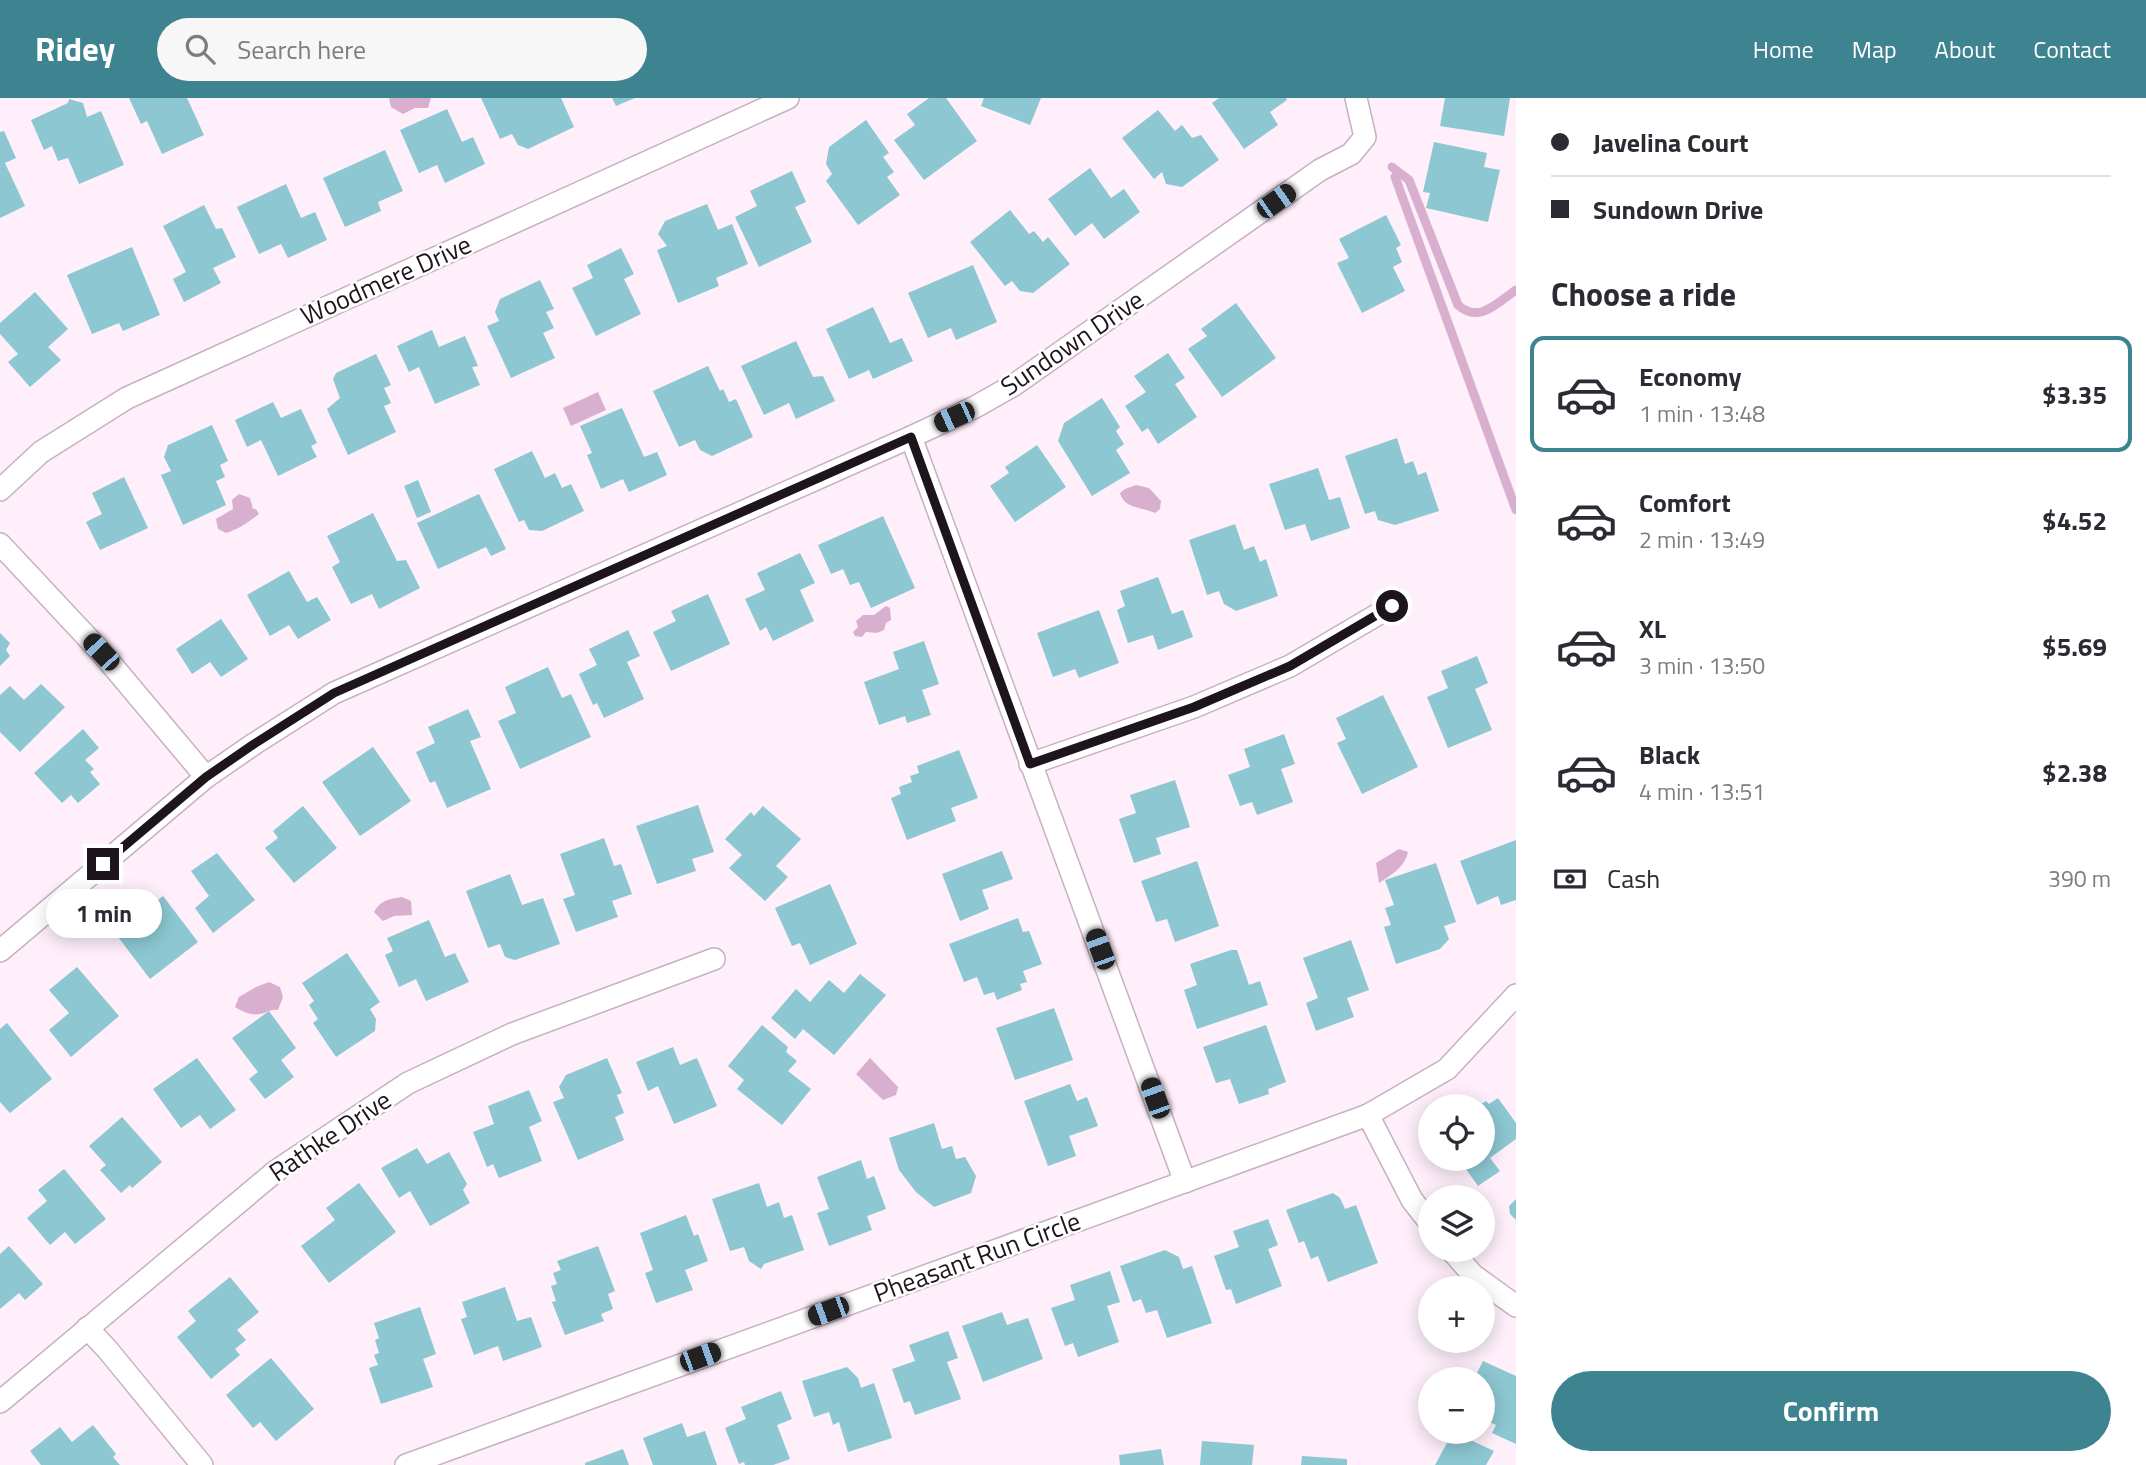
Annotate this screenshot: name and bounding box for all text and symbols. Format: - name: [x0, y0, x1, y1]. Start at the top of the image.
- search box: [157, 18, 647, 81]
- text: Ridey: [35, 24, 115, 74]
- icon: search: [181, 30, 219, 68]
- text: Search here: [237, 30, 366, 69]
- text: Home: [1753, 31, 1814, 67]
- text: Map: [1852, 31, 1897, 67]
- text: About: [1935, 31, 1995, 67]
- text: Contact: [2033, 31, 2111, 67]
- text: Javelina Court: [1593, 123, 1748, 162]
- car: [1253, 180, 1300, 222]
- text: Sundown Drive: [1593, 190, 1763, 229]
- street label: Woodmere Drive: [294, 225, 477, 335]
- text: Choose a ride: [1551, 270, 1736, 318]
- street label: Sundown Drive: [992, 280, 1151, 405]
- text: Economy: [1639, 357, 1741, 396]
- icon: car: [1555, 363, 1618, 426]
- text: $3.35: [2042, 375, 2107, 414]
- text: 1 min · 13:48: [1639, 396, 1765, 431]
- car: [931, 399, 978, 435]
- text: Comfort: [1639, 483, 1731, 522]
- icon: car: [1555, 489, 1618, 552]
- text: $4.52: [2042, 501, 2107, 540]
- text: 2 min · 13:49: [1639, 522, 1765, 557]
- route start: [1376, 590, 1408, 622]
- text: XL: [1639, 609, 1666, 648]
- icon: car: [1555, 615, 1618, 678]
- text: $5.69: [2042, 627, 2107, 666]
- car: [79, 629, 124, 675]
- text: 3 min · 13:50: [1639, 648, 1765, 683]
- text: Black: [1639, 735, 1700, 774]
- icon: car: [1555, 741, 1618, 804]
- text: $2.38: [2042, 753, 2107, 792]
- text: 4 min · 13:51: [1639, 774, 1765, 809]
- route end: [87, 848, 119, 880]
- text: Cash: [1607, 859, 1660, 898]
- icon: cash: [1551, 860, 1589, 898]
- text: 390 m: [2048, 861, 2111, 896]
- callout: 1 min: [45, 888, 161, 938]
- text: 1 min: [76, 896, 132, 931]
- car: [1083, 926, 1118, 972]
- car: [1138, 1075, 1173, 1121]
- street label: Rathke Drive: [261, 1080, 399, 1191]
- map controls: [1418, 1094, 1495, 1444]
- button: locate: [1418, 1094, 1495, 1171]
- button: layers: [1418, 1185, 1495, 1262]
- street label: Pheasant Run Circle: [868, 1201, 1086, 1312]
- button: +: [1418, 1276, 1495, 1353]
- car: [805, 1294, 852, 1328]
- car: [677, 1340, 724, 1374]
- button: −: [1418, 1367, 1495, 1444]
- button: Confirm: [1551, 1371, 2111, 1451]

